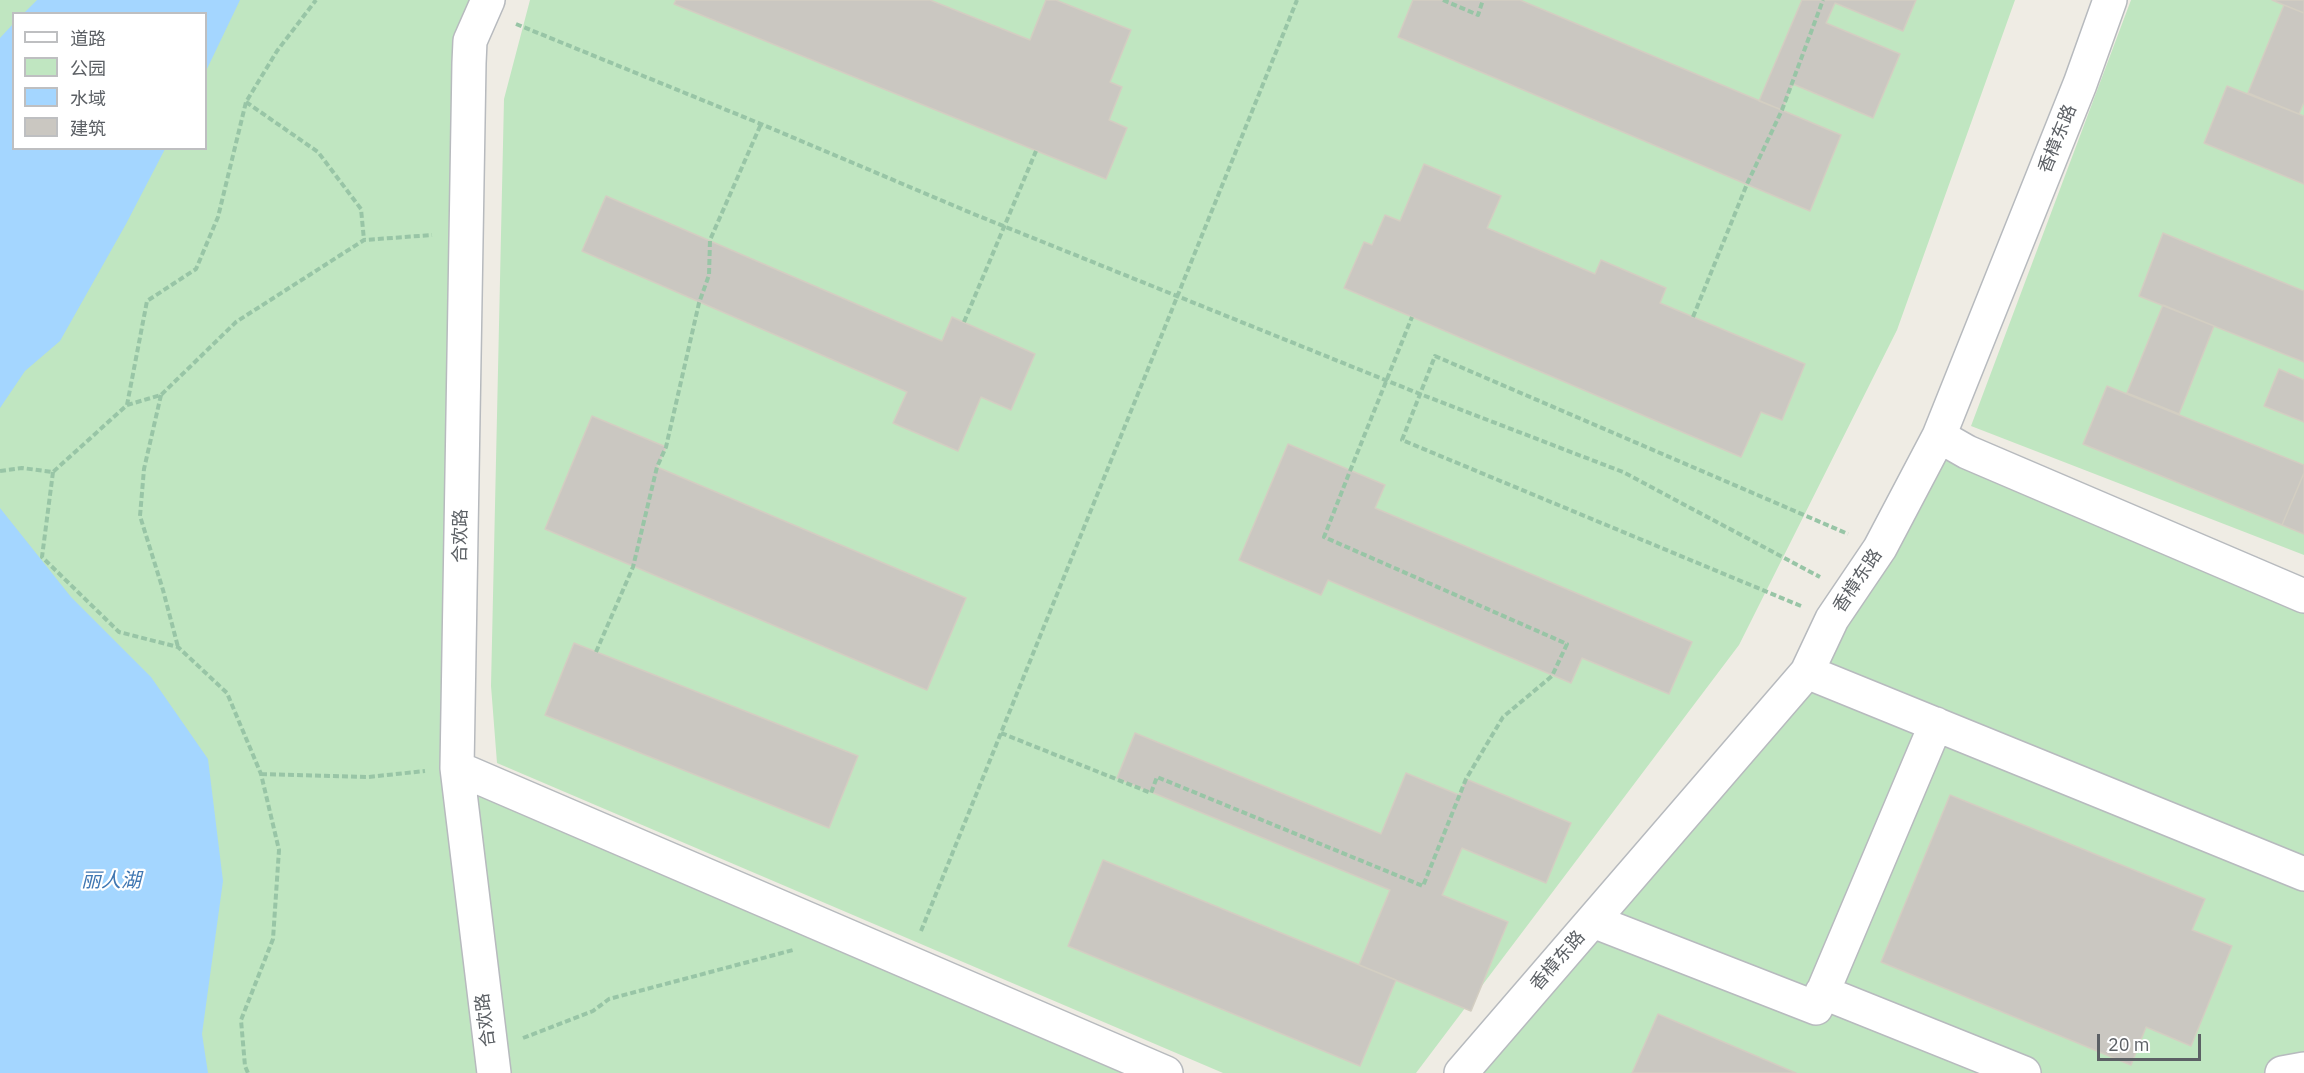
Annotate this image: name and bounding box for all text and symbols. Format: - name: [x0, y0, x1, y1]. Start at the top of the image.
- legend: [12, 12, 207, 150]
- text: 道路: [70, 27, 106, 50]
- text: 公园: [70, 57, 106, 80]
- text: 水域: [70, 87, 106, 110]
- street label: 香樟东路: [2035, 102, 2081, 176]
- text: 建筑: [70, 117, 106, 140]
- street label: 合欢路: [450, 509, 472, 563]
- street label: 香樟东路: [1829, 545, 1887, 617]
- water label: 丽人湖: [81, 869, 141, 893]
- street label: 香樟东路: [1526, 927, 1590, 995]
- street label: 合欢路: [472, 992, 500, 1048]
- scale bar: [2100, 1022, 2204, 1060]
- text: 20 m: [2108, 1033, 2150, 1056]

